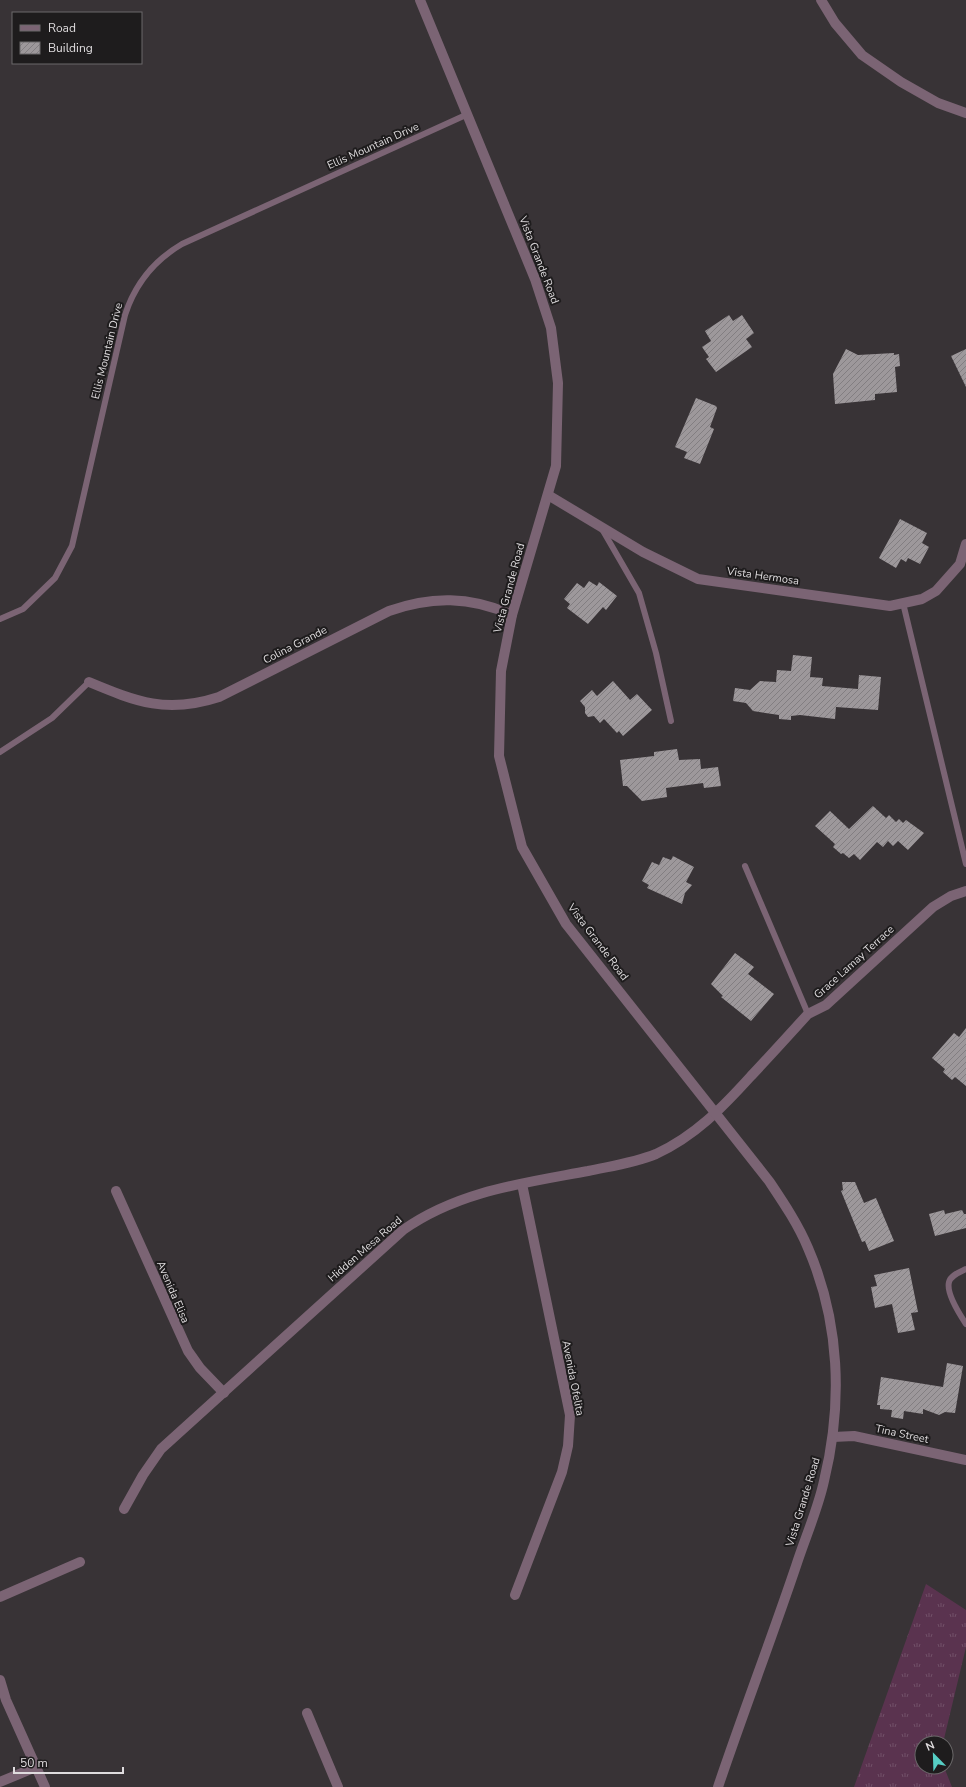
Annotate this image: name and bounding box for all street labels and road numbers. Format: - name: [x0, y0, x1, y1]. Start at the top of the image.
- street label: Ellis Mountain Drive: [325, 119, 421, 173]
- street label: Vista Grande Road: [515, 213, 563, 306]
- street label: Ellis Mountain Drive: [88, 301, 126, 401]
- street label: Vista Grande Road: [490, 541, 528, 636]
- street label: Vista Hermosa: [725, 563, 800, 589]
- street label: Colina Grande: [260, 622, 330, 668]
- street label: Vista Grande Road: [564, 900, 632, 983]
- street label: Grace Lamay Terrace: [811, 922, 897, 1002]
- street label: Hidden Mesa Road: [325, 1213, 405, 1285]
- street label: Avenida Elisa: [153, 1259, 193, 1326]
- street label: Avenida Ofelita: [558, 1339, 588, 1417]
- street label: Tina Street: [874, 1421, 930, 1447]
- street label: Vista Grande Road: [782, 1456, 824, 1549]

